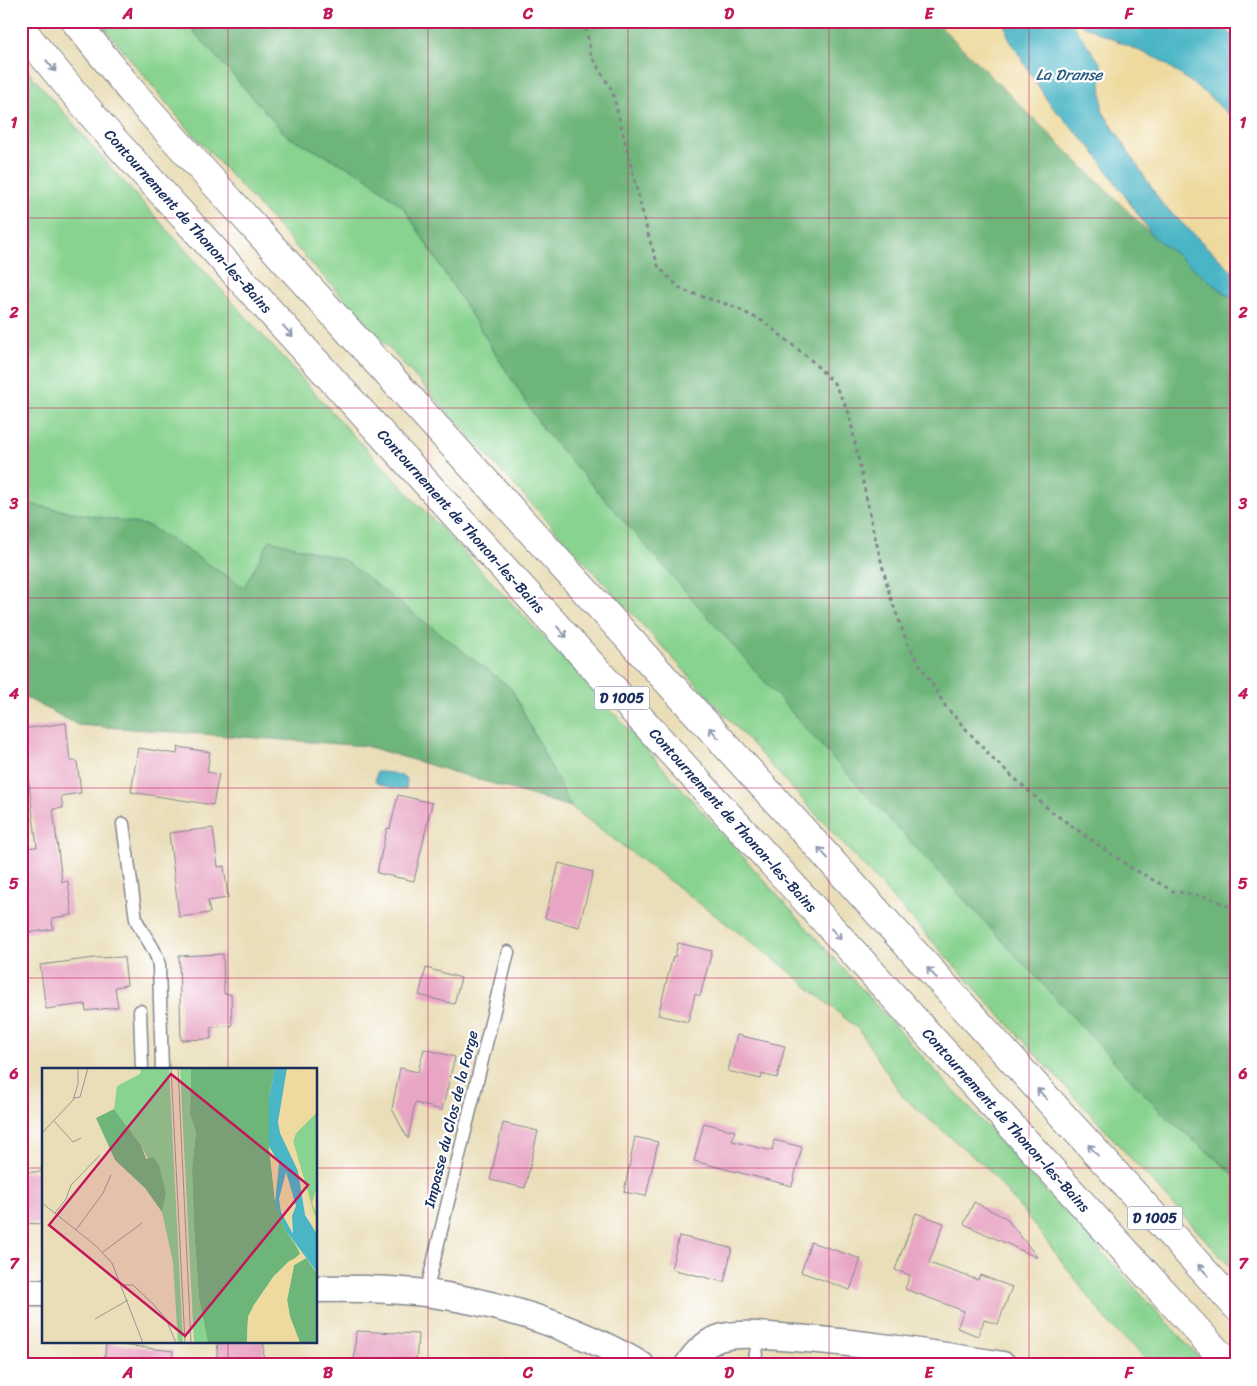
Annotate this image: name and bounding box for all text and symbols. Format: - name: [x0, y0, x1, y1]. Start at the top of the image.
- text: A: [122, 0, 133, 28]
- text: B: [323, 0, 334, 28]
- text: C: [522, 0, 534, 28]
- text: D: [724, 0, 734, 28]
- text: E: [925, 0, 935, 28]
- text: F: [1124, 0, 1135, 28]
- one-way arrow: [46, 60, 57, 73]
- water label: La Dranse: [1036, 60, 1105, 89]
- text: 1: [11, 108, 18, 137]
- text: 1: [1240, 108, 1247, 137]
- street label: Contournement de Thonon-les-Bains: [98, 123, 279, 320]
- text: 2: [8, 298, 19, 327]
- text: 2: [1237, 298, 1248, 327]
- one-way arrow: [282, 324, 294, 337]
- street label: Contournement de Thonon-les-Bains: [371, 423, 552, 620]
- text: 3: [9, 489, 19, 518]
- text: 3: [1238, 489, 1248, 518]
- one-way arrow: [556, 626, 568, 639]
- text: 4: [8, 679, 19, 708]
- text: 4: [1237, 679, 1248, 708]
- road number: D 1005: [594, 686, 650, 710]
- street label: Contournement de Thonon-les-Bains: [643, 722, 824, 919]
- one-way arrow: [708, 726, 720, 739]
- one-way arrow: [817, 847, 829, 860]
- text: 5: [9, 869, 19, 898]
- text: 5: [1238, 869, 1248, 898]
- one-way arrow: [830, 927, 842, 940]
- one-way arrow: [927, 967, 938, 980]
- street label: Contournement de Thonon-les-Bains: [916, 1022, 1097, 1219]
- street label: Impasse du Clos de la Forge: [416, 1027, 486, 1211]
- text: 6: [8, 1059, 19, 1088]
- text: 6: [1237, 1059, 1248, 1088]
- inset map: [42, 1068, 318, 1344]
- one-way arrow: [1036, 1087, 1048, 1100]
- one-way arrow: [1087, 1144, 1099, 1156]
- road number: D 1005: [1128, 1206, 1182, 1230]
- text: 7: [9, 1249, 20, 1278]
- text: 7: [1238, 1249, 1249, 1278]
- one-way arrow: [1197, 1263, 1209, 1276]
- text: A: [122, 1358, 133, 1386]
- text: B: [323, 1358, 334, 1386]
- text: C: [522, 1358, 534, 1386]
- text: D: [724, 1358, 734, 1386]
- text: E: [925, 1358, 935, 1386]
- text: F: [1124, 1358, 1135, 1386]

